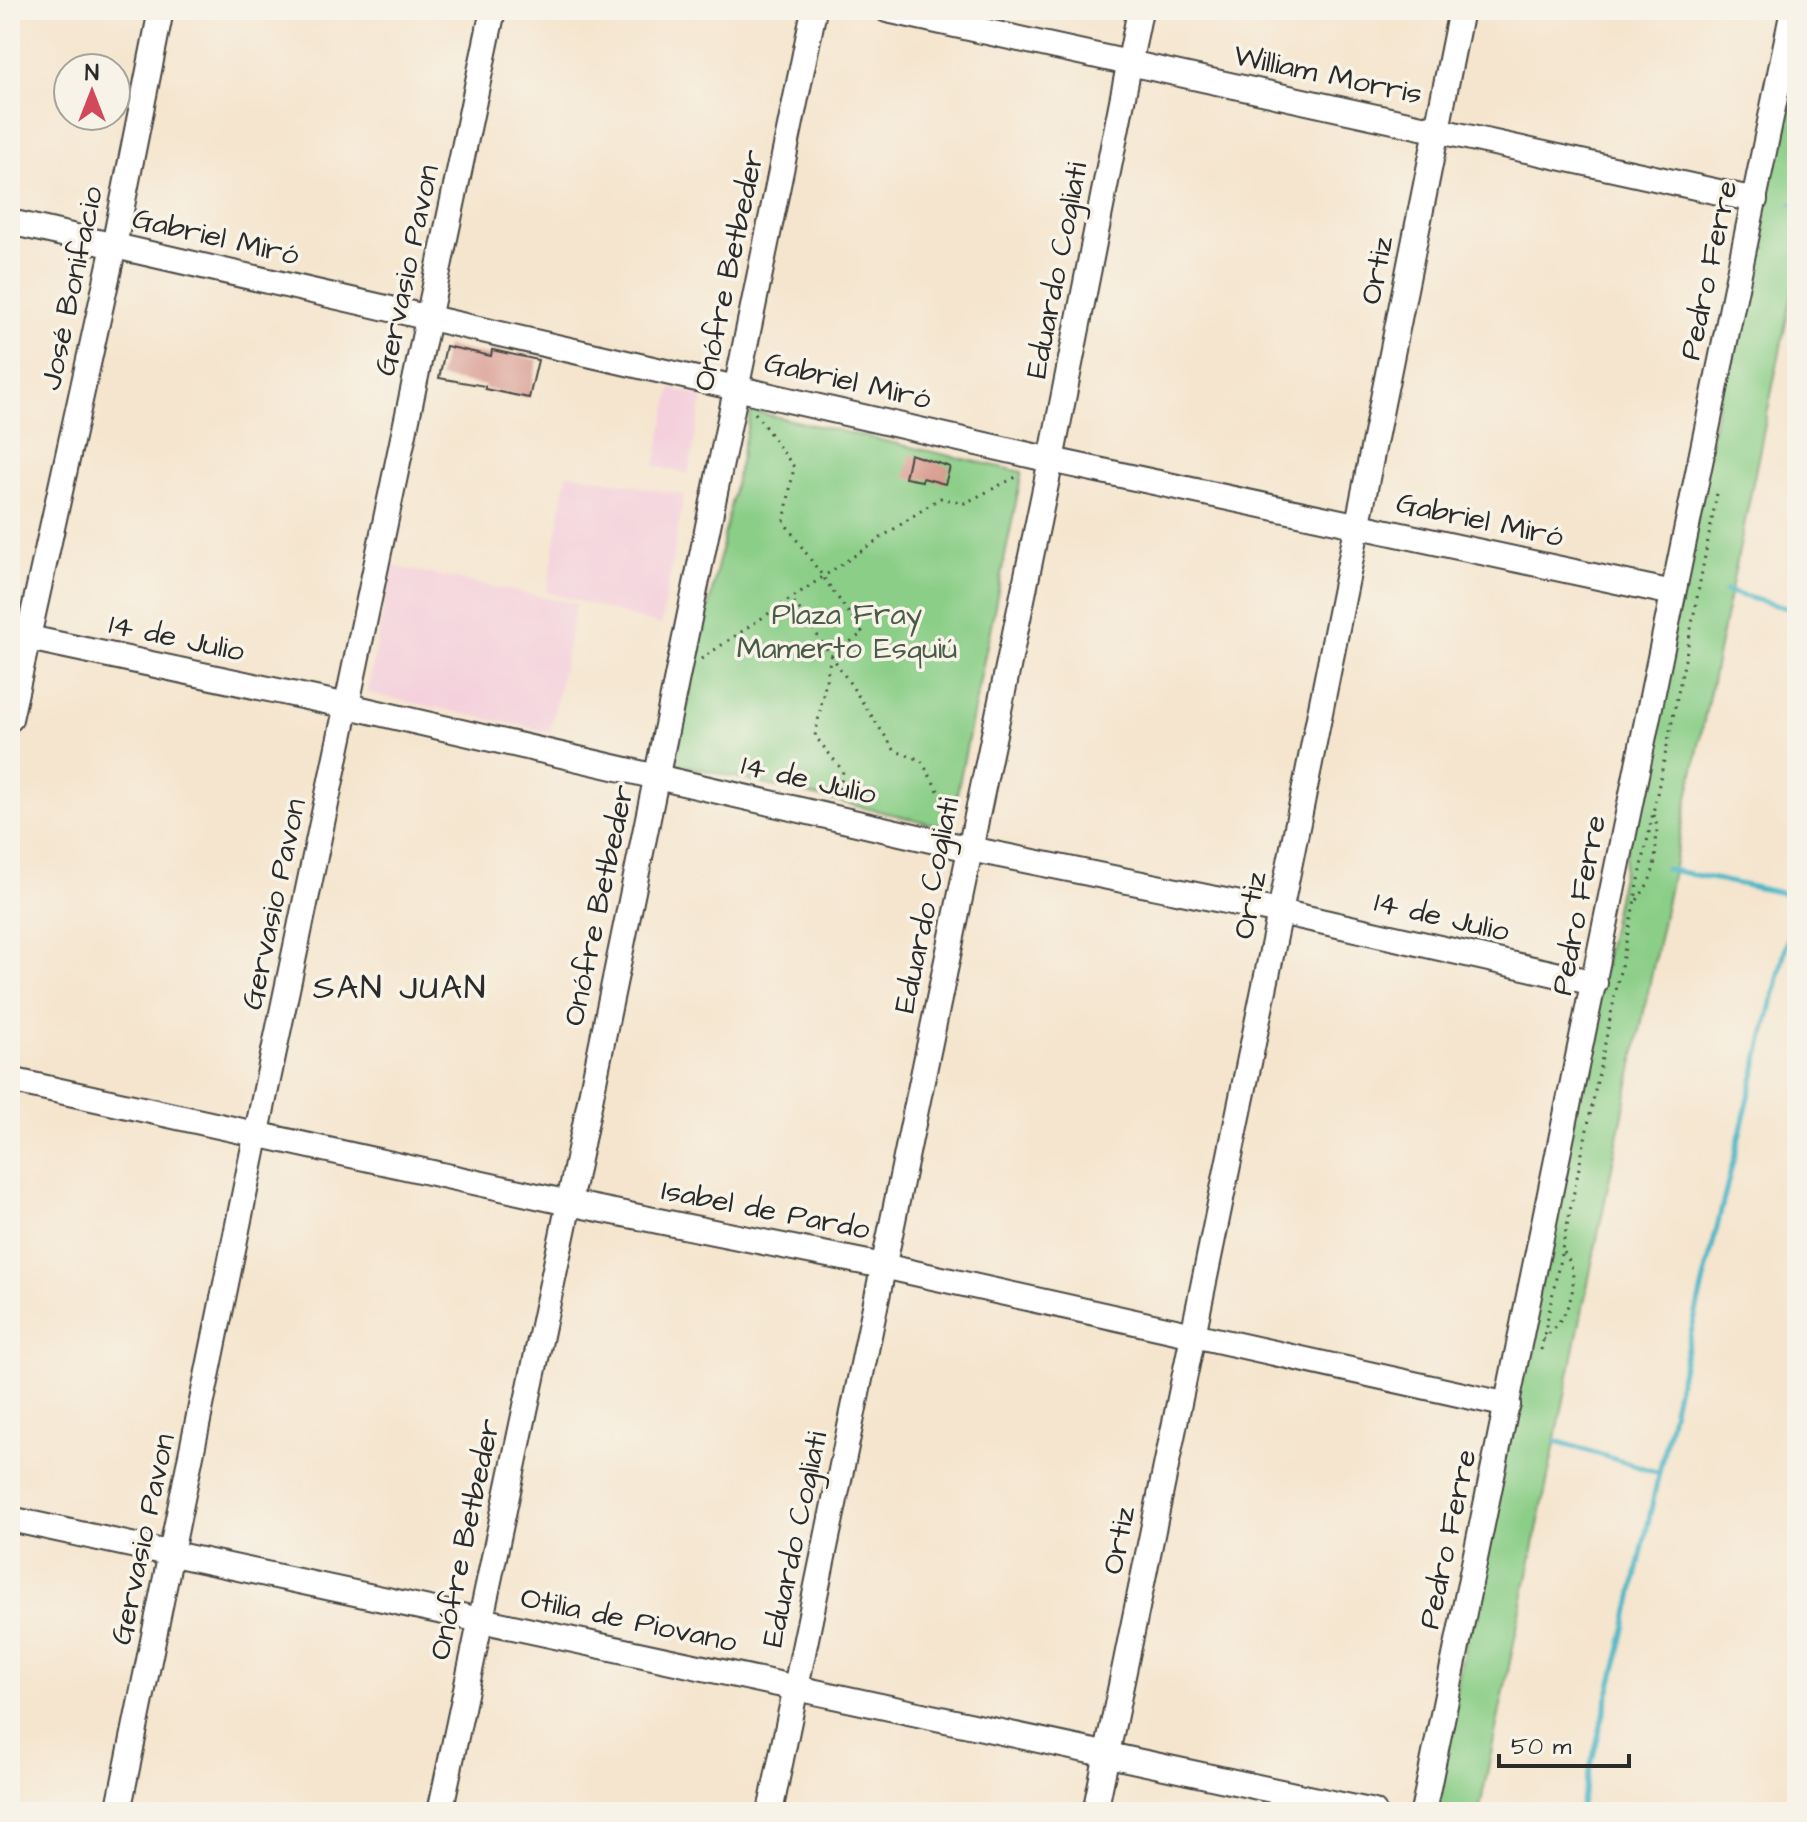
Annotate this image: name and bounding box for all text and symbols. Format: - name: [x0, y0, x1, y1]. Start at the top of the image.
- street label: William Morris: [1230, 35, 1426, 115]
- north arrow: [52, 52, 132, 132]
- text: N: [85, 58, 99, 89]
- street label: Onófre Betbeder: [683, 146, 775, 395]
- street label: Eduardo Cogliati: [1015, 158, 1100, 382]
- street label: Gervasio Pavon: [364, 161, 450, 380]
- street label: Pedro Ferre: [1669, 177, 1748, 364]
- street label: José Bonifacio: [30, 182, 114, 394]
- street label: Gabriel Miró: [128, 197, 303, 277]
- street label: Ortiz: [1350, 233, 1404, 308]
- street label: Gabriel Miró: [760, 341, 935, 421]
- street label: Gabriel Miró: [1392, 482, 1567, 558]
- park label: Plaza Fray Mamerto Esquiú: [737, 594, 957, 670]
- street label: 14 de Julio: [105, 603, 248, 673]
- street label: 14 de Julio: [737, 744, 880, 816]
- street label: Onófre Betbeder: [553, 781, 645, 1030]
- street label: Eduardo Cogliati: [884, 793, 971, 1017]
- street label: Gervasio Pavon: [231, 795, 317, 1014]
- street label: Pedro Ferre: [1541, 812, 1617, 999]
- street label: Ortiz: [1222, 867, 1278, 943]
- street label: 14 de Julio: [1370, 881, 1513, 953]
- district label: SAN JUAN: [313, 964, 487, 1012]
- street label: Isabel de Pardo: [658, 1169, 874, 1251]
- street label: Onófre Betbeder: [419, 1415, 511, 1664]
- street label: Eduardo Cogliati: [752, 1427, 839, 1651]
- street label: Gervasio Pavon: [100, 1430, 186, 1649]
- street label: Pedro Ferre: [1408, 1446, 1487, 1633]
- street label: Ortiz: [1092, 1503, 1146, 1578]
- street label: Otilia de Piovano: [517, 1577, 741, 1663]
- scale bar: [1499, 1718, 1629, 1768]
- text: 50 m: [1511, 1730, 1572, 1764]

